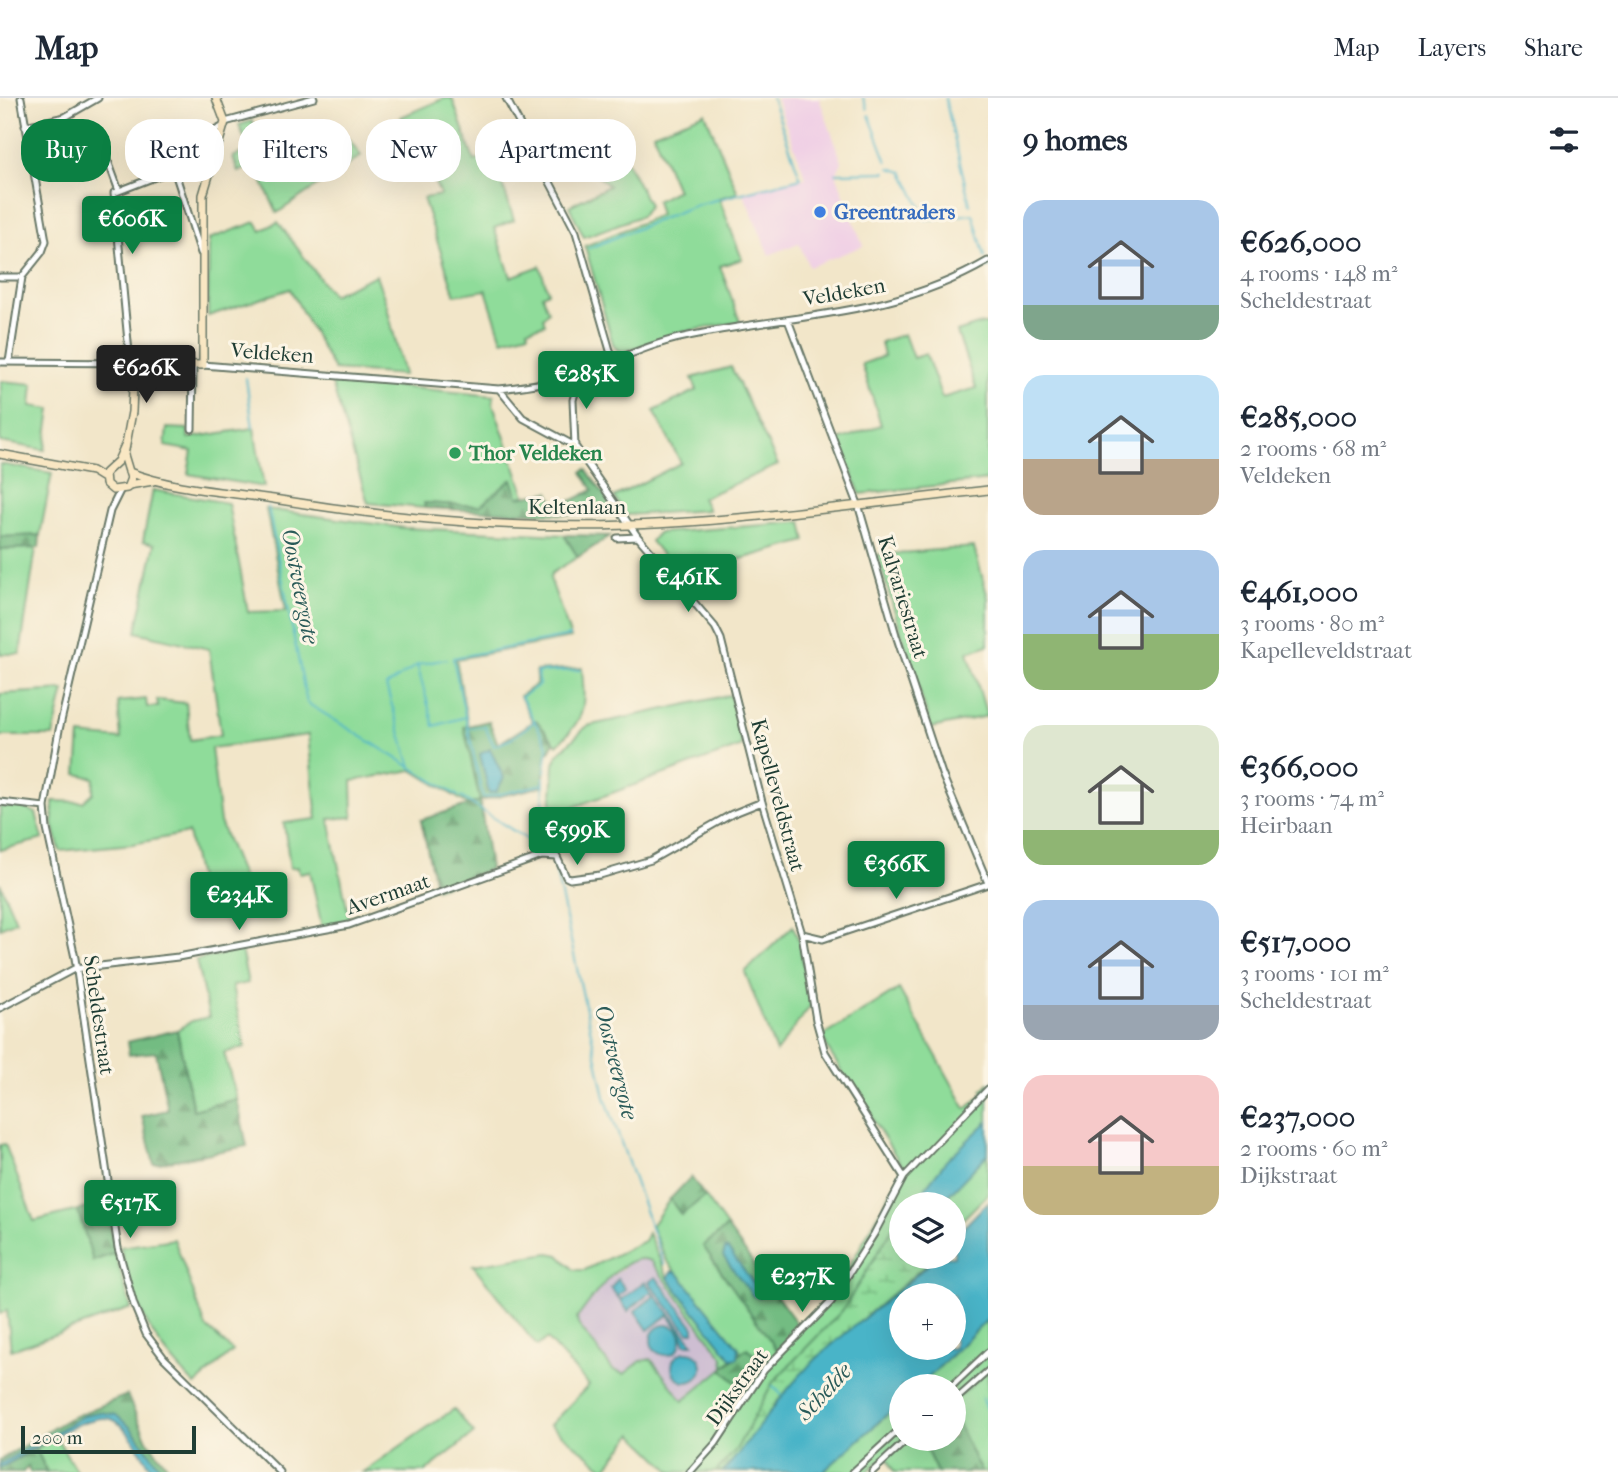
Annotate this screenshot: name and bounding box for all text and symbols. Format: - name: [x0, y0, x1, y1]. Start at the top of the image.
- text: Map: [35, 29, 98, 68]
- text: Map: [1334, 34, 1380, 62]
- text: Layers: [1418, 34, 1486, 62]
- text: Share: [1524, 34, 1583, 62]
- chip: Buy: [21, 119, 111, 182]
- chip: Rent: [125, 119, 224, 182]
- chip: Filters: [238, 119, 352, 182]
- chip: New: [366, 119, 461, 182]
- chip: Apartment: [475, 119, 636, 182]
- icon: filters: [1545, 121, 1583, 159]
- text: 9 homes: [1023, 123, 1128, 158]
- pin: €606K: [83, 197, 181, 256]
- place label: Greentraders: [834, 200, 955, 224]
- marker: Greentraders: [812, 204, 828, 220]
- text: €606K: [98, 205, 166, 232]
- text: €626,000: [1240, 225, 1362, 260]
- icon: home: [1079, 228, 1163, 312]
- text: 4 rooms · 148 m²: [1240, 260, 1397, 287]
- street label: Veldeken: [800, 273, 887, 311]
- text: Scheldestraat: [1240, 287, 1372, 314]
- street label: Veldeken: [229, 338, 314, 368]
- pin: €626K: [97, 345, 195, 405]
- pin: €285K: [537, 352, 635, 411]
- text: €626K: [112, 354, 180, 381]
- text: €285K: [554, 360, 618, 387]
- text: €285,000: [1240, 400, 1357, 435]
- icon: home: [1079, 403, 1163, 487]
- text: 2 rooms · 68 m²: [1240, 435, 1386, 462]
- place label: Thor Veldeken: [468, 441, 603, 465]
- marker: Thor Veldeken: [447, 445, 463, 461]
- text: Veldeken: [1240, 462, 1331, 489]
- street label: Keltenlaan: [528, 495, 626, 519]
- water label: Oostveergote: [276, 526, 325, 647]
- street label: Kalvariestraat: [873, 533, 933, 662]
- pin: €461K: [639, 554, 737, 614]
- text: €461K: [656, 563, 720, 590]
- text: €461,000: [1240, 575, 1358, 610]
- icon: home: [1079, 578, 1163, 662]
- text: 3 rooms · 80 m²: [1240, 610, 1384, 637]
- text: Kapelleveldstraat: [1240, 637, 1412, 664]
- street label: Kapelleveldstraat: [746, 716, 810, 874]
- text: €366,000: [1240, 750, 1359, 785]
- icon: home: [1079, 753, 1163, 837]
- text: 3 rooms · 74 m²: [1240, 785, 1384, 812]
- pin: €599K: [528, 808, 626, 867]
- text: Heirbaan: [1240, 812, 1333, 839]
- text: €599K: [545, 816, 609, 843]
- pin: €366K: [847, 842, 945, 901]
- text: €366K: [864, 850, 928, 877]
- street label: Avermaat: [342, 868, 433, 920]
- pin: €234K: [190, 872, 288, 932]
- text: €234K: [206, 881, 272, 908]
- text: €517,000: [1240, 925, 1351, 960]
- icon: home: [1079, 928, 1163, 1012]
- street label: Scheldestraat: [79, 954, 119, 1077]
- text: 3 rooms · 101 m²: [1240, 960, 1389, 987]
- text: Scheldestraat: [1240, 987, 1372, 1014]
- water label: Oostveergote: [589, 1002, 643, 1123]
- text: €237,000: [1240, 1100, 1355, 1135]
- icon: home: [1079, 1103, 1163, 1187]
- text: 2 rooms · 60 m²: [1240, 1135, 1387, 1162]
- text: Dijkstraat: [1240, 1162, 1338, 1189]
- pin: €517K: [81, 1180, 179, 1240]
- text: €517K: [100, 1189, 160, 1216]
- map controls: [889, 1192, 966, 1451]
- button: layers: [889, 1192, 966, 1269]
- pin: €237K: [753, 1254, 851, 1314]
- text: €237K: [771, 1263, 833, 1290]
- button: +: [889, 1283, 966, 1360]
- street label: Dijkstraat: [701, 1343, 773, 1430]
- water label: Schelde: [790, 1357, 857, 1427]
- button: −: [889, 1374, 966, 1451]
- scale bar: [21, 1423, 196, 1455]
- text: 200 m: [32, 1427, 83, 1449]

